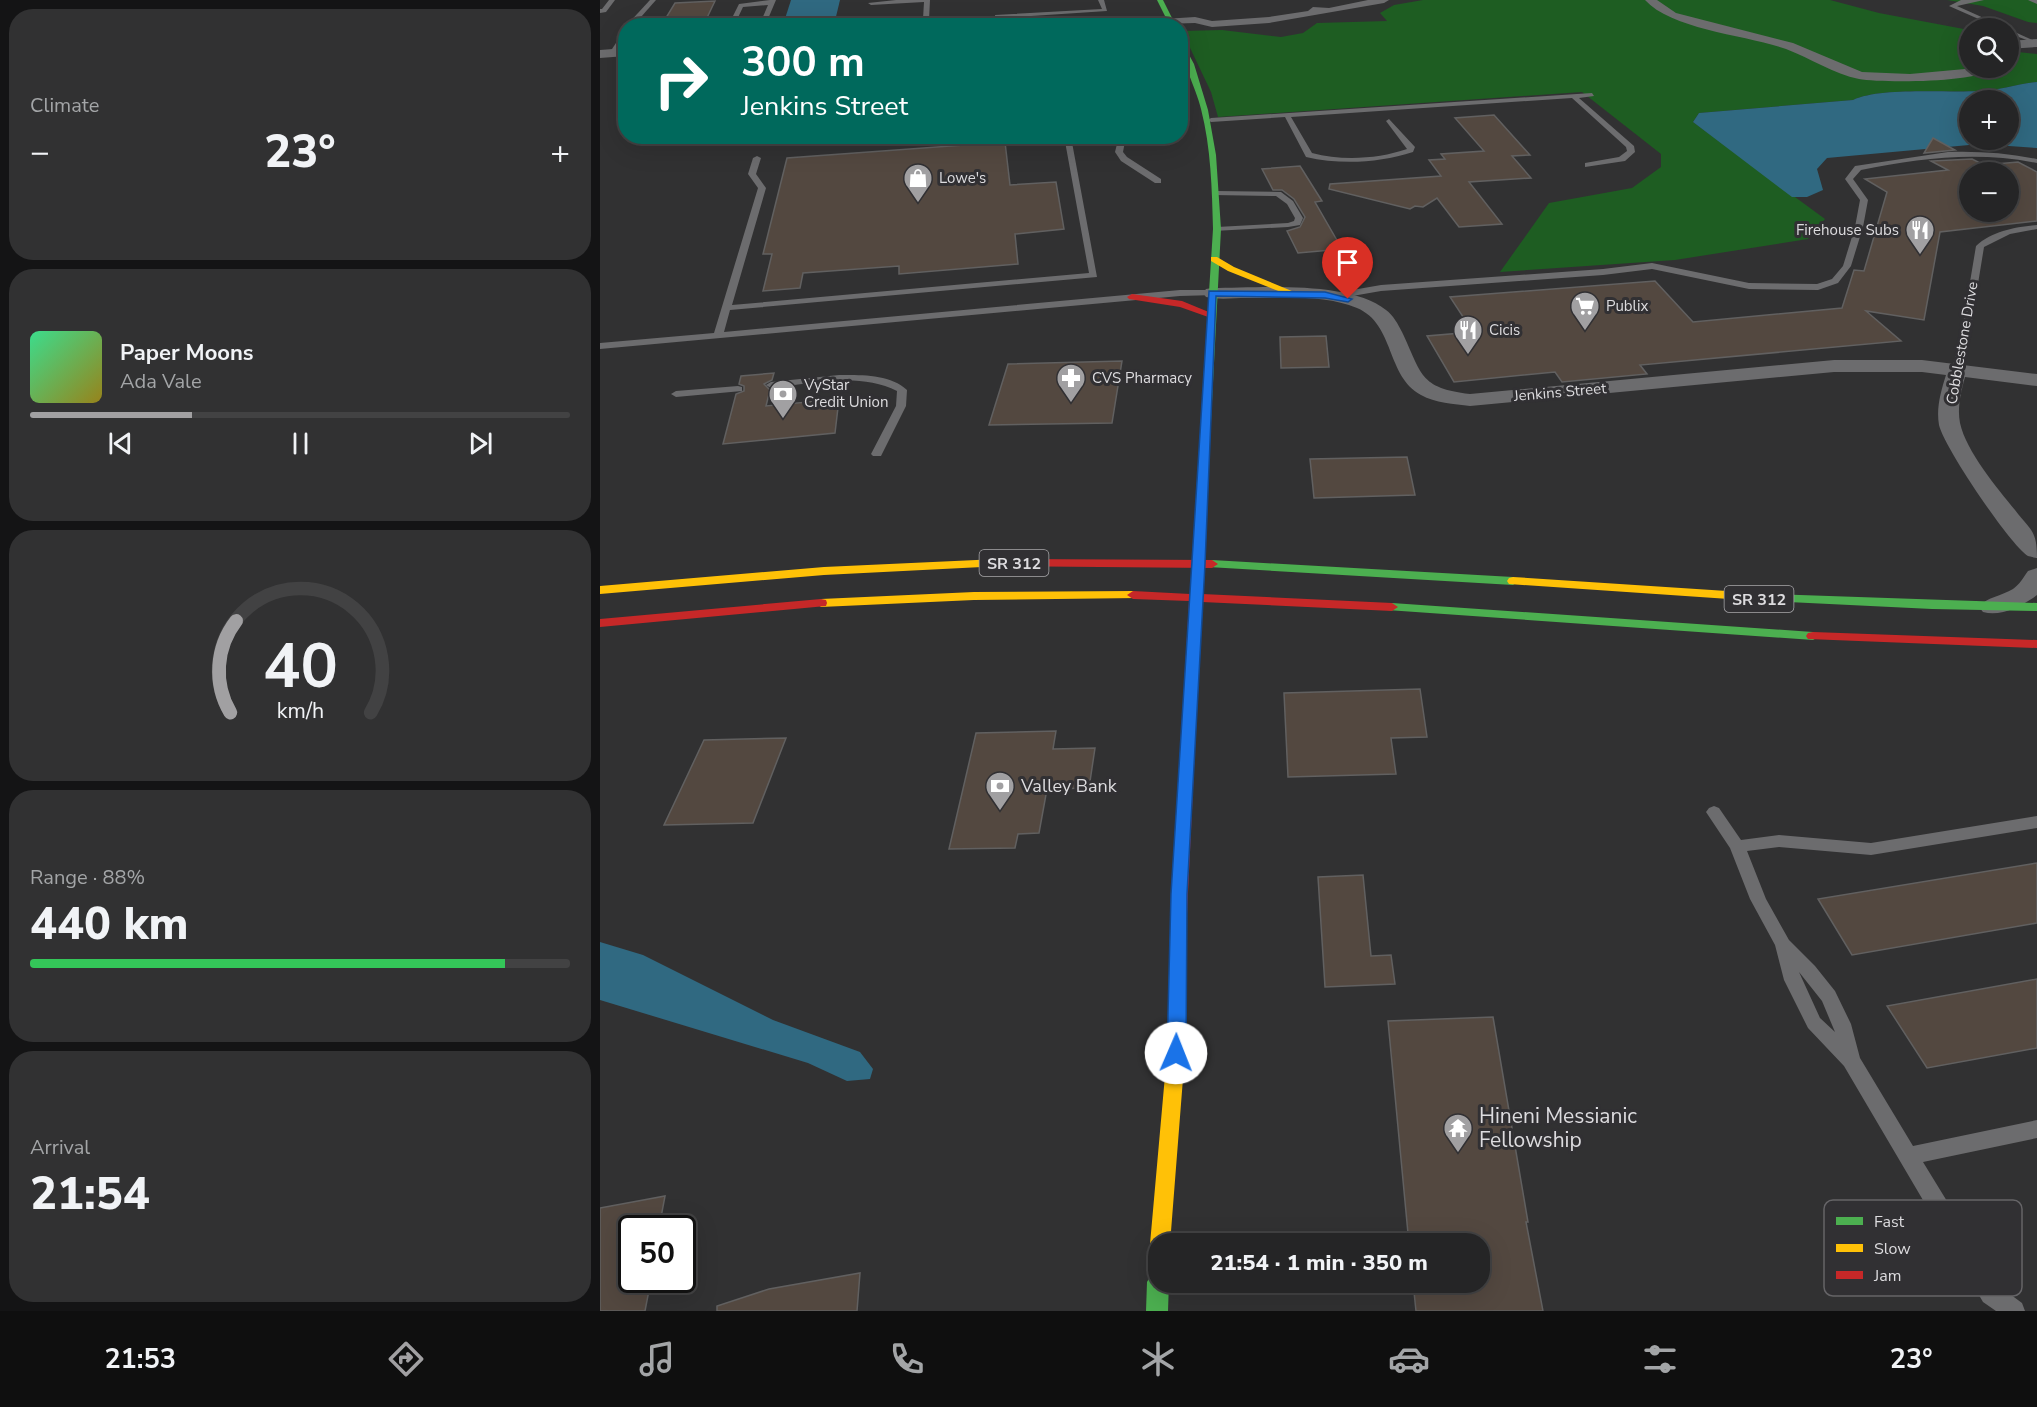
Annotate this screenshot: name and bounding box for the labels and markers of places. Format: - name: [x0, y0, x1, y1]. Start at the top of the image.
- shop icon: Lowe's: [902, 162, 934, 204]
- place label: Lowe's: [939, 168, 986, 188]
- restaurant icon: Firehouse Subs: [1904, 214, 1936, 256]
- place label: Firehouse Subs: [1796, 220, 1899, 240]
- pin: [1322, 237, 1373, 299]
- supermarket icon: Publix: [1569, 290, 1601, 332]
- place label: Publix: [1606, 296, 1648, 316]
- restaurant icon: Cicis: [1452, 314, 1484, 356]
- place label: Cicis: [1489, 320, 1520, 340]
- pharmacy icon: CVS Pharmacy: [1055, 362, 1087, 404]
- place label: CVS Pharmacy: [1092, 368, 1192, 388]
- place label: VyStar Credit Union: [803, 375, 888, 412]
- bank icon: VyStar Credit Union: [767, 378, 799, 420]
- bank icon: Valley Bank: [984, 770, 1016, 812]
- place label: Valley Bank: [1020, 774, 1118, 798]
- place label: Hineni Messianic Fellowship: [1479, 1102, 1637, 1154]
- temple icon: Hineni Messianic Fellowship: [1442, 1112, 1474, 1154]

